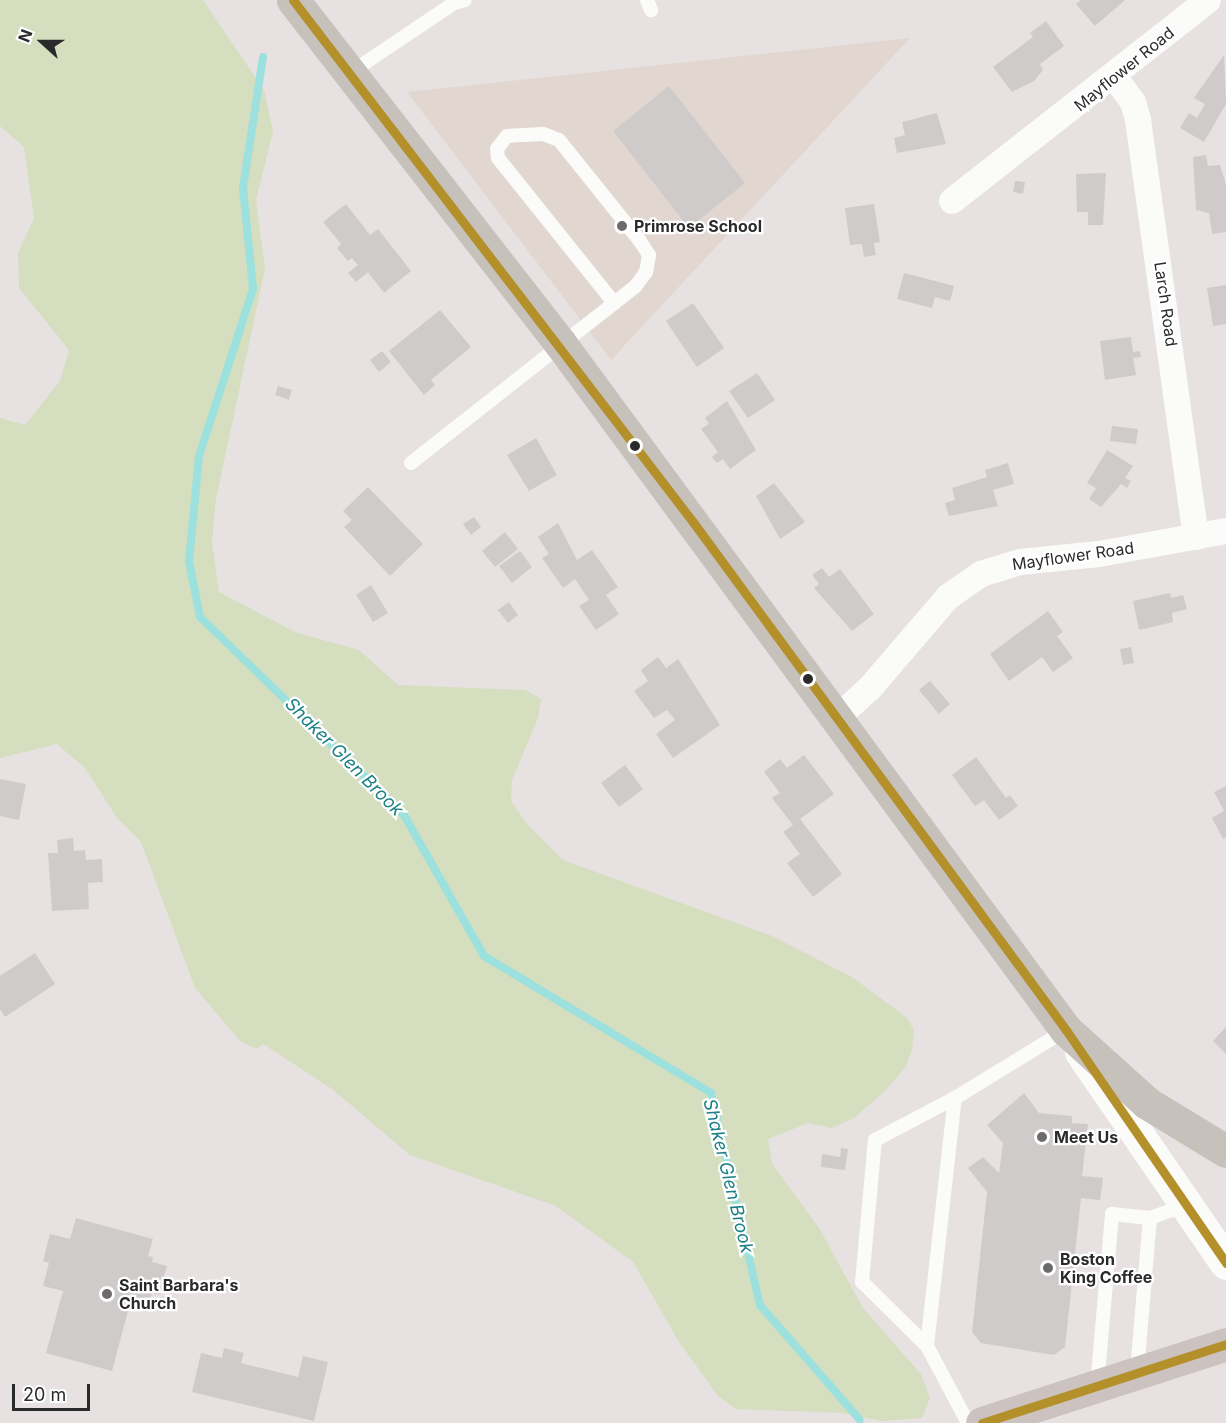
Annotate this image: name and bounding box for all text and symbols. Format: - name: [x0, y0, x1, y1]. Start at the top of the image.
- north arrow: [12, 12, 72, 72]
- street label: Mayflower Road: [1070, 23, 1178, 115]
- text: N: [14, 26, 37, 45]
- place label: Primrose School: [634, 216, 762, 236]
- marker: Primrose School: [615, 219, 629, 233]
- street label: Larch Road: [1151, 260, 1181, 348]
- unlabelled marker: [629, 440, 641, 452]
- street label: Mayflower Road: [1011, 538, 1135, 574]
- unlabelled marker: [802, 673, 814, 685]
- water label: Shaker Glen Brook: [280, 693, 408, 821]
- water label: Shaker Glen Brook: [698, 1096, 758, 1256]
- place label: Meet Us: [1054, 1127, 1118, 1147]
- marker: Meet Us: [1035, 1130, 1049, 1144]
- place label: Boston King Coffee: [1060, 1249, 1152, 1287]
- marker: Boston King Coffee: [1041, 1261, 1055, 1275]
- place label: Saint Barbara's Church: [119, 1275, 238, 1313]
- marker: Saint Barbara's Church: [100, 1287, 114, 1301]
- scale bar: [15, 1372, 93, 1410]
- text: 20 m: [23, 1384, 66, 1405]

